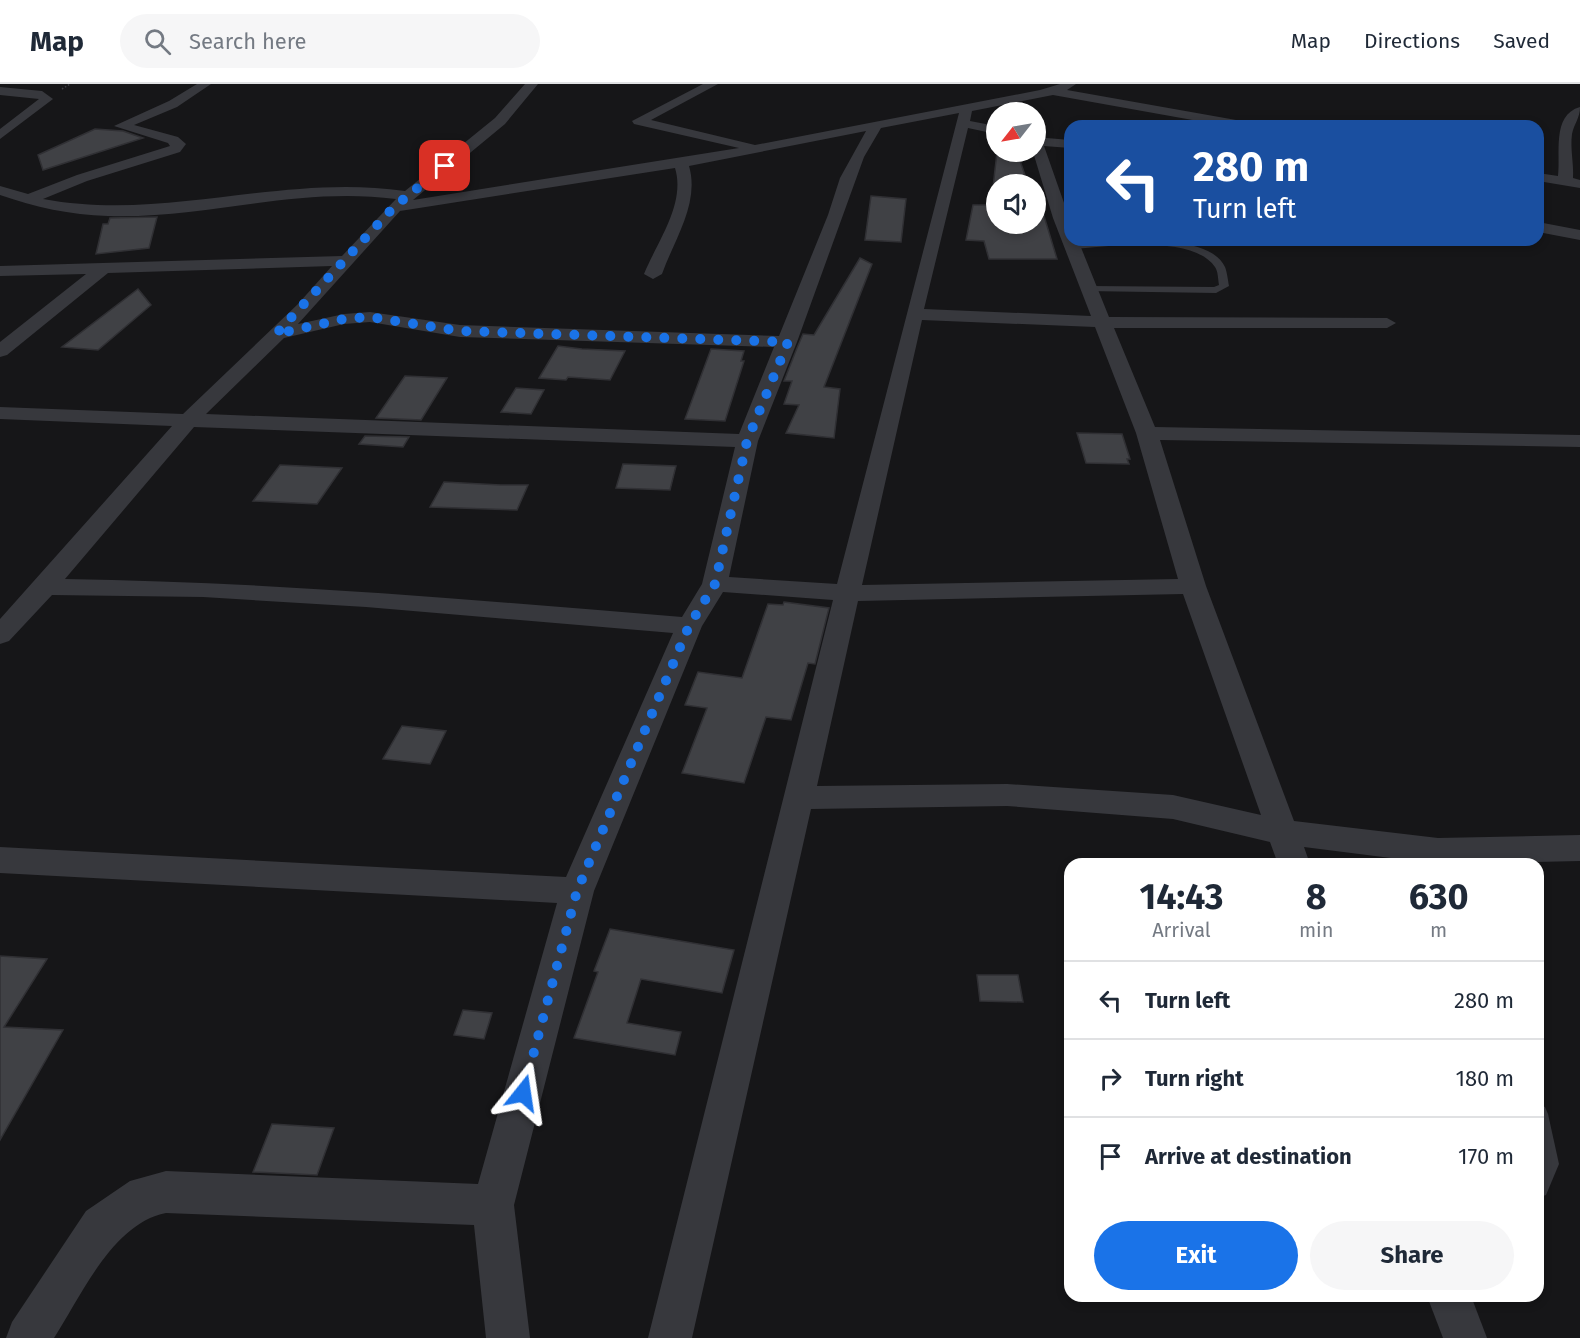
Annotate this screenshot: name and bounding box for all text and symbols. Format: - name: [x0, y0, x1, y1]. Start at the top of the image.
- search box: [120, 14, 540, 68]
- text: Map: [30, 25, 84, 58]
- icon: search: [141, 25, 174, 58]
- text: Search here: [189, 28, 307, 55]
- text: Map: [1291, 28, 1331, 54]
- text: Directions: [1364, 28, 1460, 54]
- text: Saved: [1493, 28, 1550, 54]
- north arrow: [986, 102, 1046, 162]
- map controls: [986, 102, 1046, 234]
- pin: [419, 140, 470, 191]
- text: 280 m: [1193, 142, 1309, 192]
- icon: left: [1094, 144, 1172, 222]
- icon: arrive: [428, 149, 461, 182]
- button: sound: [986, 174, 1046, 234]
- text: Turn left: [1193, 193, 1296, 225]
- text: 14:43: [1139, 875, 1223, 919]
- text: 8: [1306, 875, 1327, 919]
- text: 630: [1409, 875, 1469, 919]
- text: Arrival: [1152, 918, 1211, 942]
- text: min: [1299, 918, 1333, 942]
- text: m: [1430, 918, 1447, 942]
- icon: left: [1094, 984, 1127, 1017]
- text: Turn left: [1145, 987, 1230, 1014]
- text: 280 m: [1454, 987, 1514, 1014]
- position arrow: [491, 1061, 555, 1125]
- icon: right: [1094, 1062, 1127, 1095]
- text: Turn right: [1145, 1065, 1244, 1092]
- text: 180 m: [1455, 1065, 1514, 1092]
- icon: arrive: [1094, 1140, 1127, 1173]
- text: Arrive at destination: [1145, 1143, 1352, 1170]
- text: 170 m: [1458, 1143, 1514, 1170]
- button: Exit: [1094, 1221, 1298, 1290]
- button: Share: [1310, 1221, 1514, 1290]

